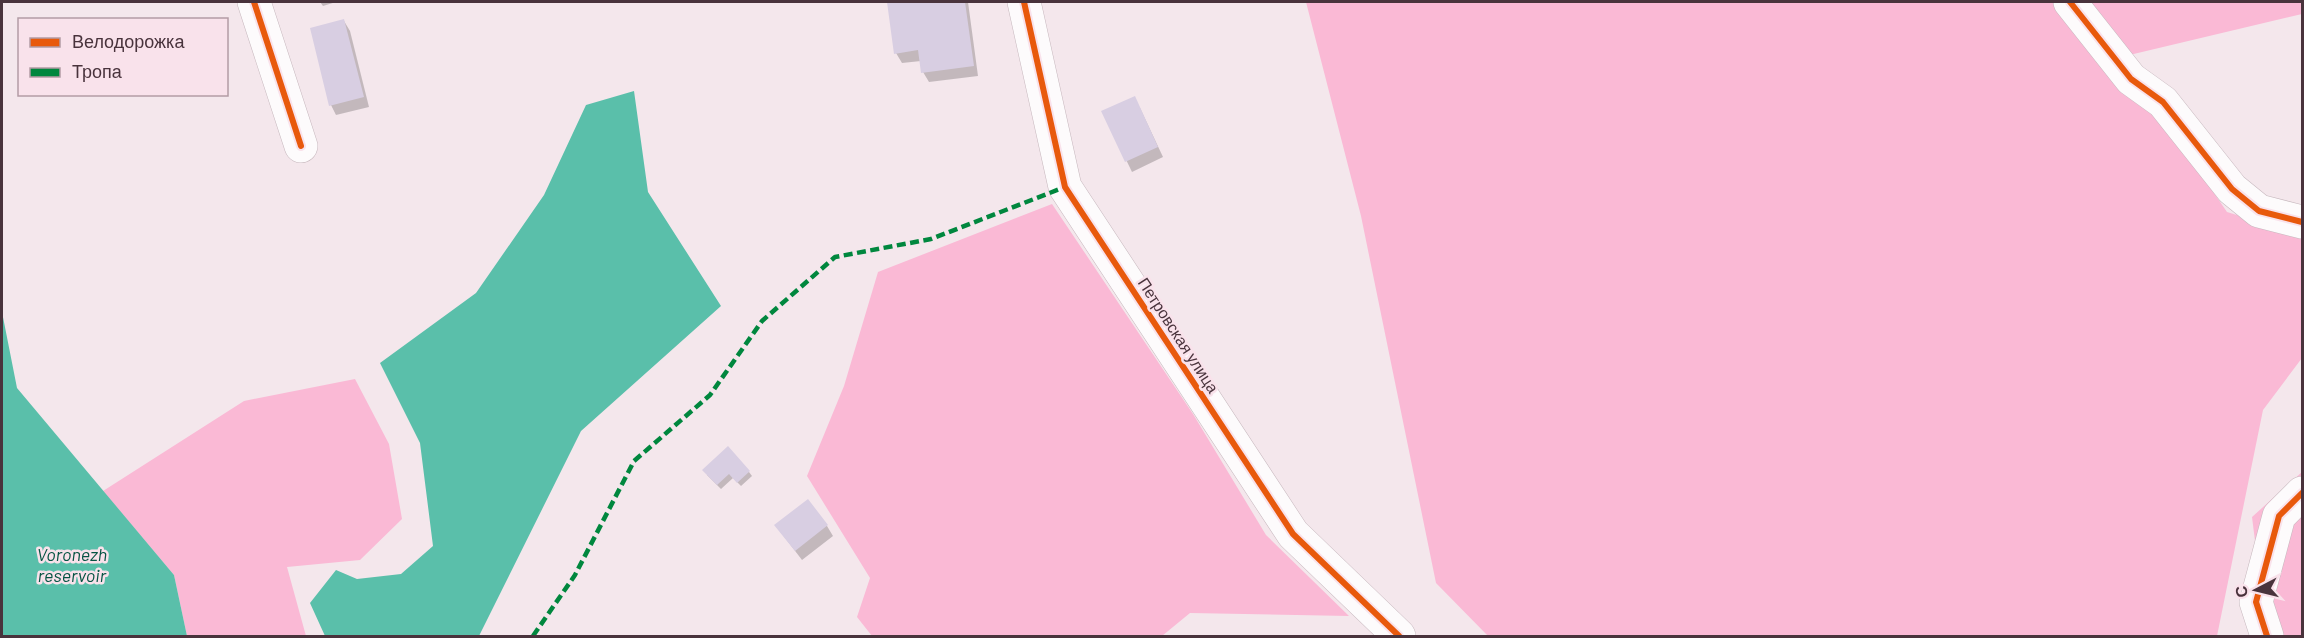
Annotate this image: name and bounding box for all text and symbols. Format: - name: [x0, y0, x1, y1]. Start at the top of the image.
- legend: [18, 18, 228, 96]
- text: Велодорожка: [72, 30, 185, 52]
- text: Тропа: [72, 60, 123, 82]
- street label: Петровская улица: [1135, 274, 1223, 396]
- water label: Voronezh reservoir: [37, 543, 107, 586]
- north arrow: [2226, 560, 2286, 620]
- text: С: [2230, 585, 2251, 599]

